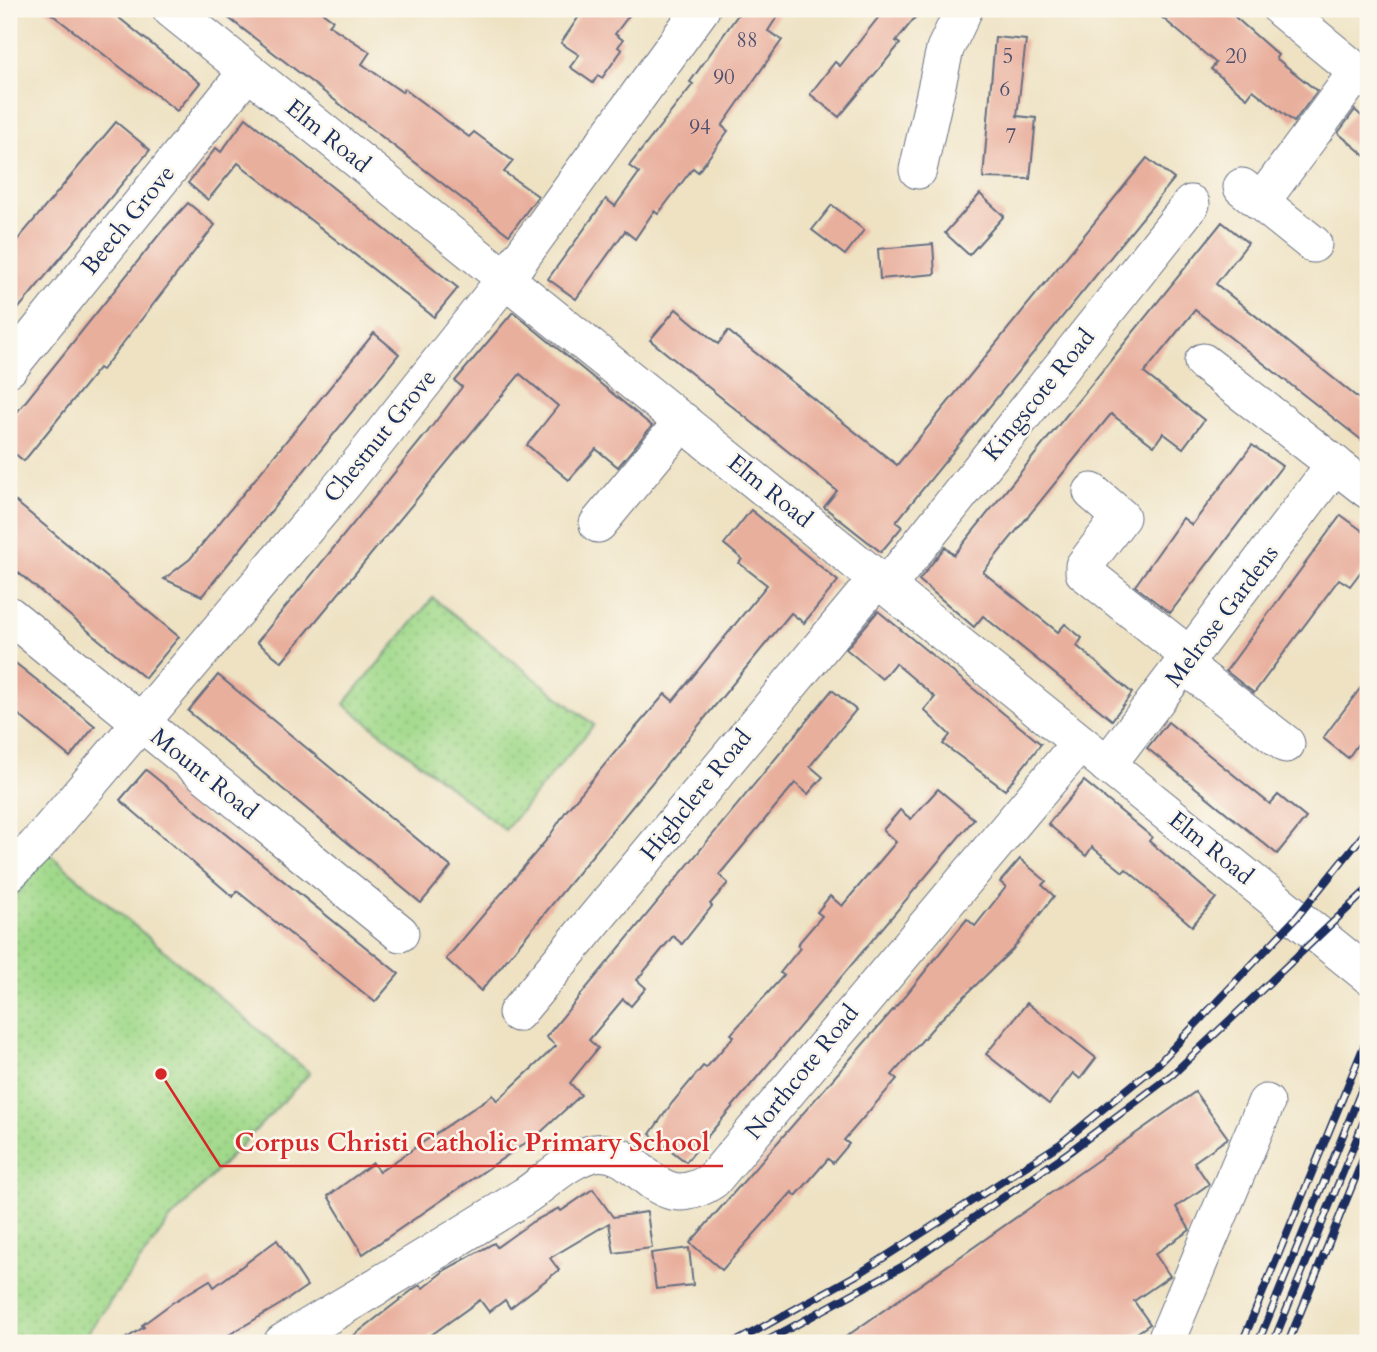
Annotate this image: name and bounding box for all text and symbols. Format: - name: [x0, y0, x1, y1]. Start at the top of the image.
- house number: 88: [736, 26, 758, 55]
- house number: 5: [1003, 42, 1013, 71]
- house number: 20: [1225, 42, 1247, 71]
- house number: 90: [713, 63, 735, 92]
- house number: 6: [1000, 75, 1010, 104]
- street label: Elm Road: [279, 92, 378, 181]
- house number: 94: [689, 113, 711, 142]
- house number: 7: [1006, 122, 1017, 151]
- street label: Beech Grove: [74, 158, 182, 282]
- street label: Kingscote Road: [975, 322, 1103, 468]
- street label: Chestnut Grove: [316, 362, 444, 510]
- street label: Elm Road: [721, 447, 820, 536]
- street label: Melrose Gardens: [1158, 538, 1286, 694]
- street label: Mount Road: [143, 721, 265, 828]
- street label: Highclere Road: [633, 722, 759, 868]
- street label: Elm Road: [1162, 804, 1261, 893]
- street label: Northcote Road: [737, 998, 867, 1146]
- callout: Corpus Christi Catholic Primary School: [220, 1119, 723, 1166]
- text: Corpus Christi Catholic Primary School: [234, 1125, 710, 1160]

